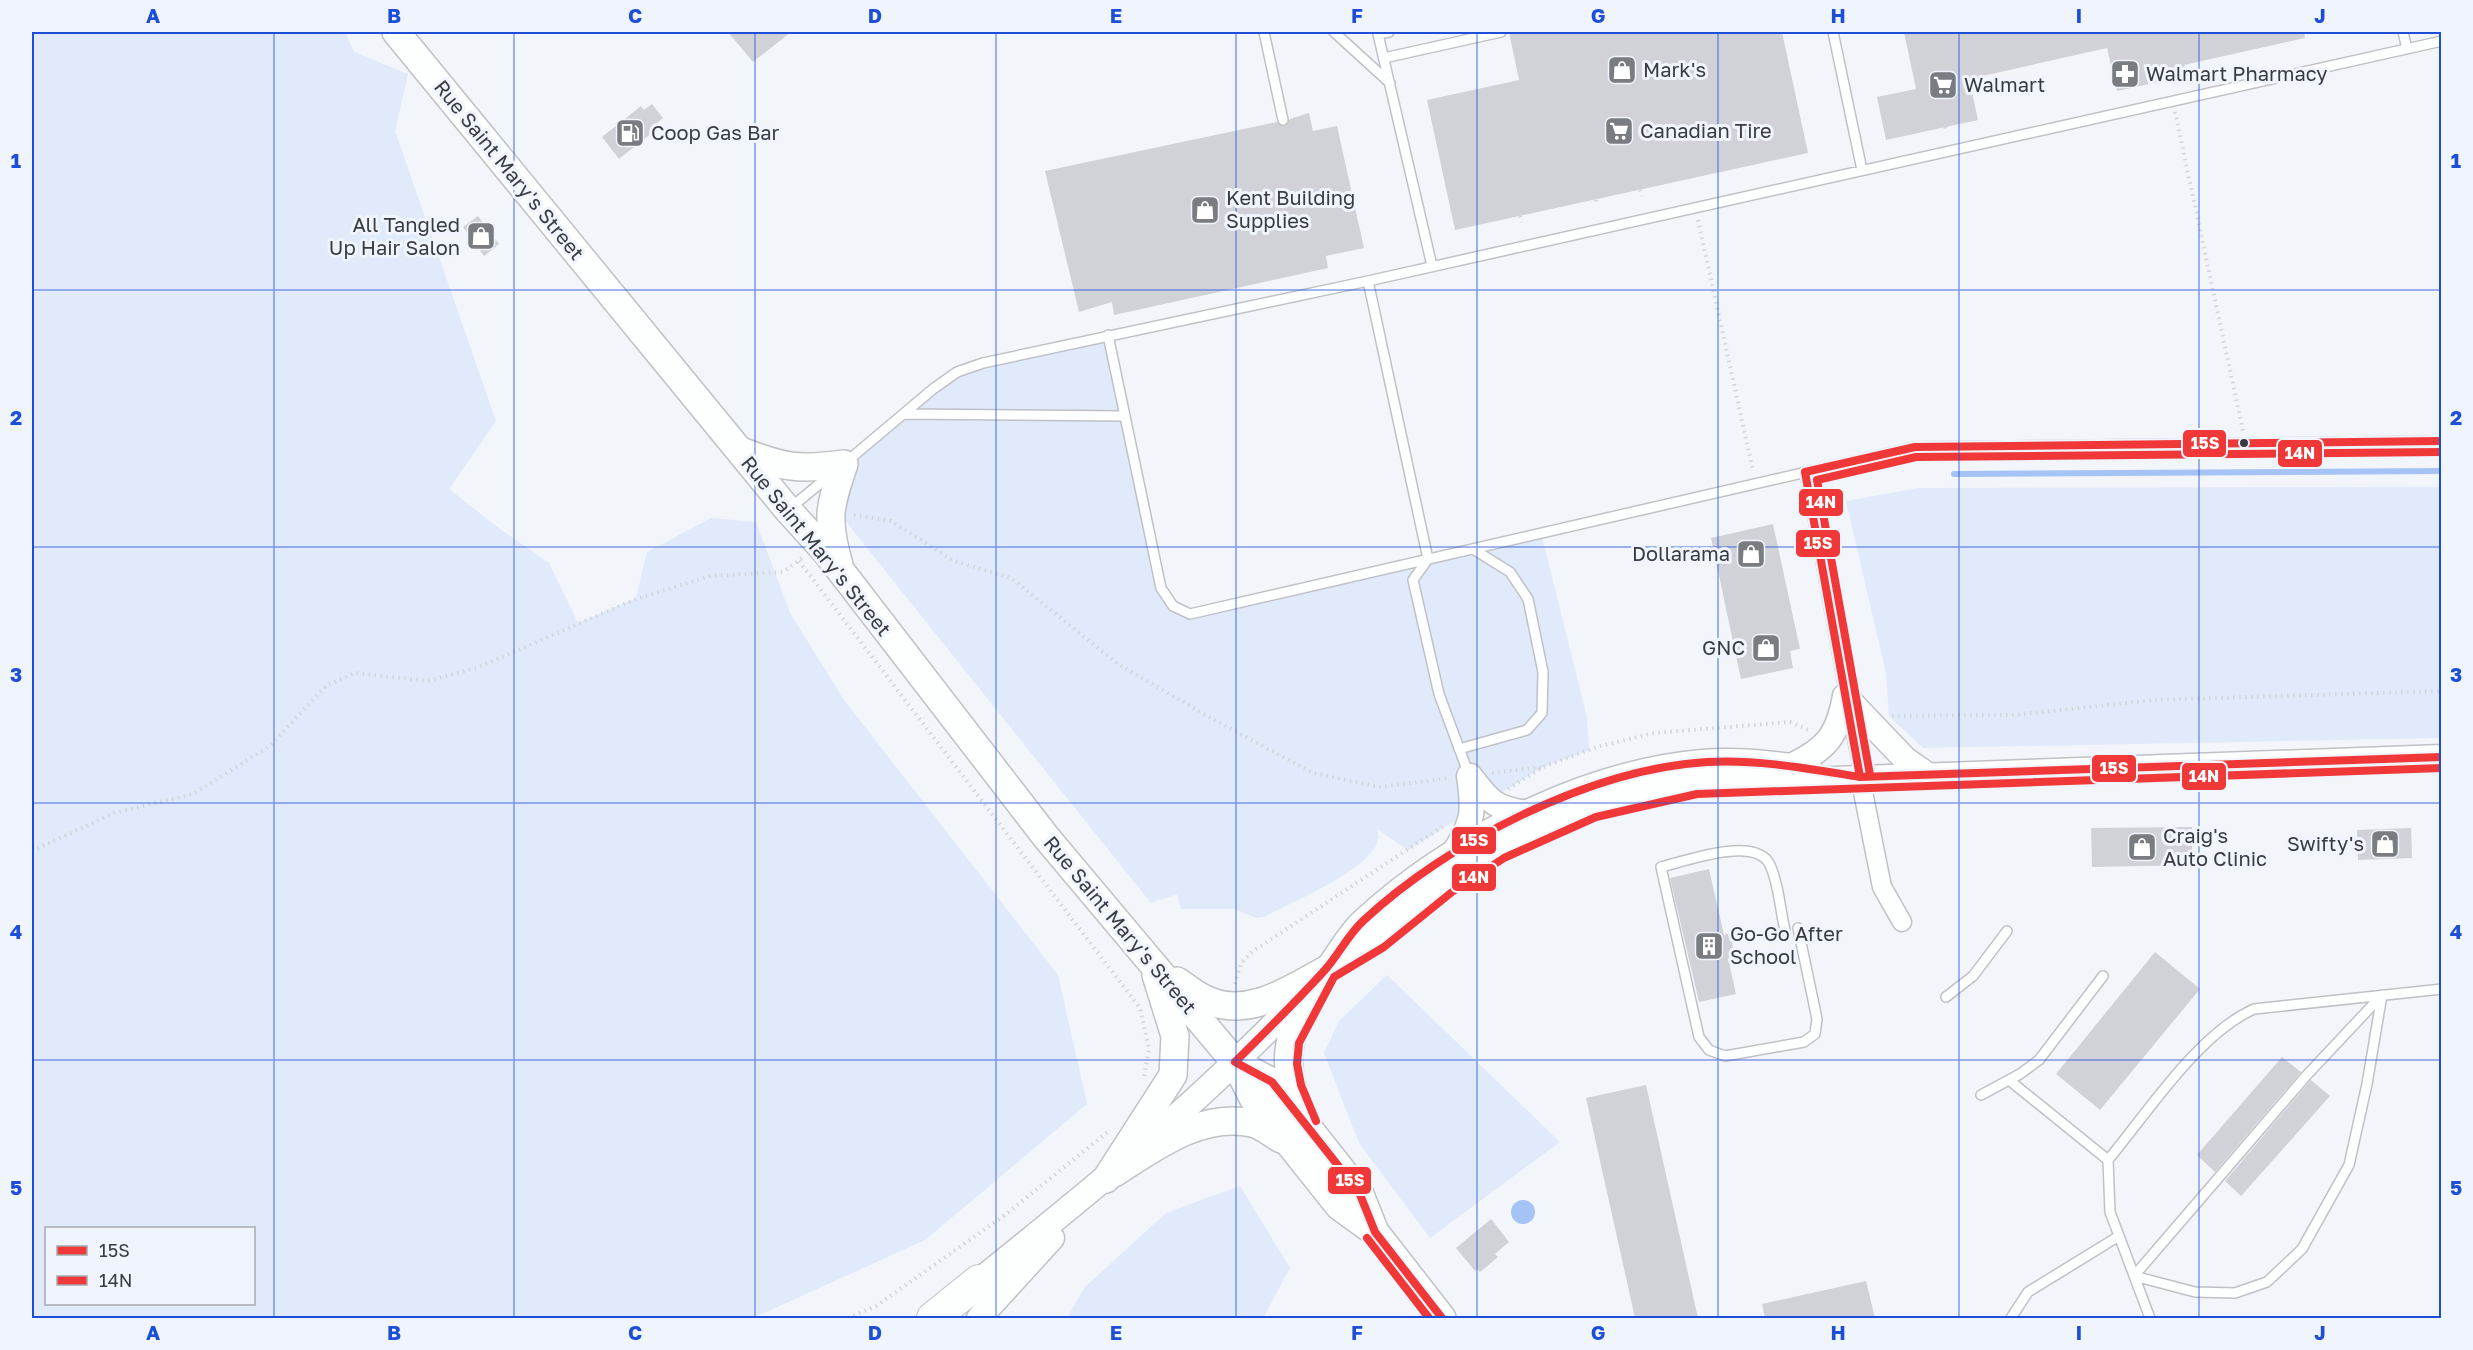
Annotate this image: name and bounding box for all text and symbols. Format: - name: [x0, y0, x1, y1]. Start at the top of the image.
- text: A: [146, 3, 160, 27]
- text: B: [387, 3, 401, 27]
- text: C: [628, 3, 642, 27]
- text: D: [868, 3, 882, 27]
- text: E: [1110, 3, 1122, 27]
- text: F: [1351, 3, 1363, 27]
- text: G: [1591, 3, 1605, 27]
- text: H: [1830, 3, 1846, 27]
- text: I: [2076, 3, 2082, 27]
- text: J: [2314, 3, 2326, 27]
- shop icon: Mark's: [1606, 54, 1638, 86]
- place label: Mark's: [1643, 57, 1706, 81]
- pharmacy icon: Walmart Pharmacy: [2109, 58, 2141, 90]
- place label: Walmart Pharmacy: [2146, 61, 2328, 85]
- supermarket icon: Walmart: [1927, 69, 1959, 101]
- place label: Walmart: [1964, 72, 2045, 96]
- street label: Rue Saint Mary's Street: [430, 75, 590, 264]
- supermarket icon: Canadian Tire: [1603, 115, 1635, 147]
- fuel station icon: Coop Gas Bar: [614, 117, 646, 149]
- place label: Canadian Tire: [1640, 118, 1772, 142]
- place label: Coop Gas Bar: [651, 120, 780, 144]
- text: 1: [11, 148, 21, 172]
- text: 1: [2451, 148, 2461, 172]
- place label: Kent Building Supplies: [1226, 185, 1355, 232]
- shop icon: Kent Building Supplies: [1189, 194, 1221, 226]
- place label: All Tangled Up Hair Salon: [329, 212, 460, 259]
- shop icon: All Tangled Up Hair Salon: [465, 220, 497, 252]
- text: 2: [10, 405, 22, 429]
- text: 2: [2450, 405, 2462, 429]
- line badge: 15S: [2182, 429, 2227, 458]
- text: 15S: [2191, 433, 2220, 453]
- unlabelled marker: [2238, 437, 2250, 449]
- line badge: 14N: [2277, 439, 2323, 468]
- text: 14N: [2285, 443, 2315, 463]
- street label: Rue Saint Mary's Street: [737, 451, 897, 640]
- line badge: 14N: [1798, 488, 1844, 517]
- text: 14N: [1806, 492, 1836, 512]
- line badge: 15S: [1795, 529, 1841, 558]
- text: 15S: [1804, 533, 1833, 553]
- shop icon: Dollarama: [1735, 538, 1767, 570]
- place label: Dollarama: [1632, 541, 1730, 565]
- shop icon: GNC: [1750, 632, 1782, 664]
- place label: GNC: [1702, 635, 1745, 659]
- text: 3: [10, 662, 22, 686]
- text: 3: [2450, 662, 2462, 686]
- line badge: 15S: [2091, 754, 2137, 783]
- text: 15S: [2100, 758, 2129, 778]
- line badge: 14N: [2181, 762, 2227, 791]
- text: 14N: [2189, 766, 2219, 786]
- place label: Craig's Auto Clinic: [2163, 823, 2267, 870]
- line badge: 15S: [1451, 826, 1497, 855]
- shop icon: Swifty's: [2369, 828, 2401, 860]
- text: 15S: [1460, 830, 1489, 850]
- street label: Rue Saint Mary's Street: [1039, 831, 1202, 1018]
- shop icon: Craig's Auto Clinic: [2126, 831, 2158, 863]
- place label: Swifty's: [2287, 831, 2364, 855]
- line badge: 14N: [1451, 863, 1497, 892]
- text: 14N: [1459, 867, 1489, 887]
- text: 4: [10, 919, 22, 943]
- text: 4: [2450, 919, 2462, 943]
- place label: Go-Go After School: [1730, 921, 1843, 968]
- building icon: Go-Go After School: [1693, 930, 1725, 962]
- line badge: 15S: [1327, 1166, 1372, 1195]
- text: 15S: [1336, 1170, 1365, 1190]
- text: 5: [10, 1175, 22, 1199]
- text: 5: [2450, 1175, 2462, 1199]
- legend: [45, 1227, 255, 1305]
- text: 15S: [99, 1239, 130, 1261]
- text: 14N: [99, 1269, 132, 1291]
- text: A: [146, 1320, 160, 1344]
- text: B: [387, 1320, 401, 1344]
- text: C: [628, 1320, 642, 1344]
- text: D: [868, 1320, 882, 1344]
- text: E: [1110, 1320, 1122, 1344]
- text: F: [1351, 1320, 1363, 1344]
- text: G: [1591, 1320, 1605, 1344]
- text: H: [1830, 1320, 1846, 1344]
- text: I: [2076, 1320, 2082, 1344]
- text: J: [2314, 1320, 2326, 1344]

